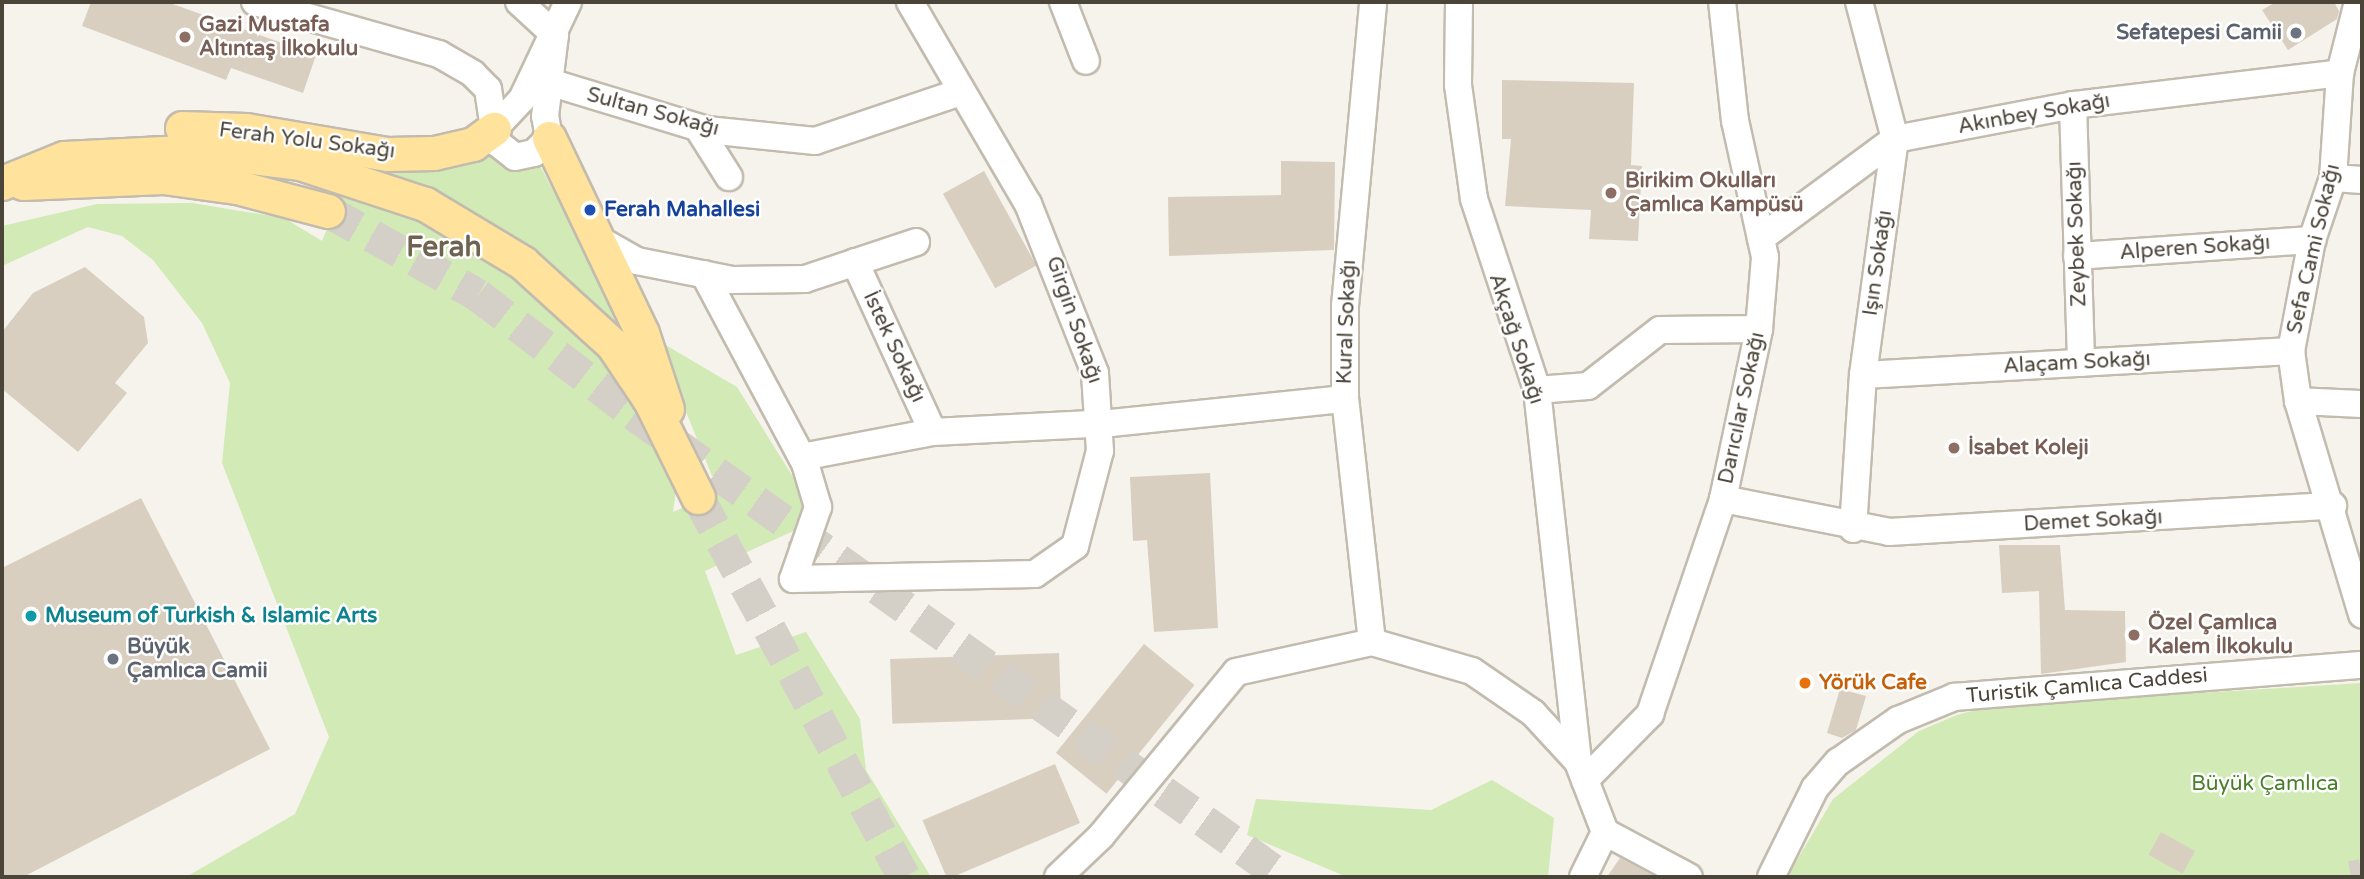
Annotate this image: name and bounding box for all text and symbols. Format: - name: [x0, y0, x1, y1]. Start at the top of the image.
- place label: Gazi Mustafa Altıntaş İlkokulu: [199, 12, 358, 62]
- place label: Sefatepesi Camii: [2116, 20, 2282, 46]
- marker: Sefatepesi Camii: [2288, 25, 2304, 41]
- marker: Gazi Mustafa Altıntaş İlkokulu: [177, 29, 193, 45]
- street label: Sultan Sokağı: [584, 82, 722, 142]
- street label: Akınbey Sokağı: [1956, 88, 2112, 140]
- street label: Ferah Yolu Sokağı: [218, 118, 396, 164]
- street label: Zeybek Sokağı: [2062, 161, 2092, 307]
- street label: Sefa Cami Sokağı: [2282, 162, 2346, 336]
- place label: Birikim Okulları Çamlıca Kampüsü: [1625, 168, 1804, 218]
- marker: Birikim Okulları Çamlıca Kampüsü: [1603, 185, 1619, 201]
- place label: Ferah Mahallesi: [604, 197, 760, 223]
- marker: Ferah Mahallesi: [582, 202, 598, 218]
- street label: Işın Sokağı: [1858, 208, 1898, 318]
- district label: Ferah: [406, 230, 482, 264]
- street label: Alperen Sokağı: [2119, 230, 2271, 266]
- street label: Girgin Sokağı: [1040, 253, 1108, 387]
- street label: Kural Sokağı: [1332, 259, 1362, 385]
- street label: Akçağ Sokağı: [1483, 271, 1549, 407]
- street label: İstek Sokağı: [857, 287, 931, 407]
- street label: Darıcılar Sokağı: [1714, 330, 1770, 486]
- street label: Alaçam Sokağı: [2003, 347, 2151, 379]
- place label: İsabet Koleji: [1968, 435, 2089, 461]
- marker: İsabet Koleji: [1946, 440, 1962, 456]
- street label: Demet Sokağı: [2023, 505, 2163, 537]
- place label: Museum of Turkish & Islamic Arts: [45, 603, 377, 629]
- marker: Museum of Turkish & Islamic Arts: [23, 608, 39, 624]
- place label: Özel Çamlıca Kalem İlkokulu: [2148, 610, 2293, 660]
- marker: Özel Çamlıca Kalem İlkokulu: [2126, 627, 2142, 643]
- place label: Büyük Çamlıca Camii: [127, 634, 268, 684]
- marker: Büyük Çamlıca Camii: [105, 651, 121, 667]
- street label: Turistik Çamlıca Caddesi: [1965, 663, 2209, 709]
- place label: Yörük Cafe: [1819, 670, 1927, 696]
- marker: Yörük Cafe: [1797, 675, 1813, 691]
- park label: Büyük Çamlıca: [2191, 771, 2339, 797]

